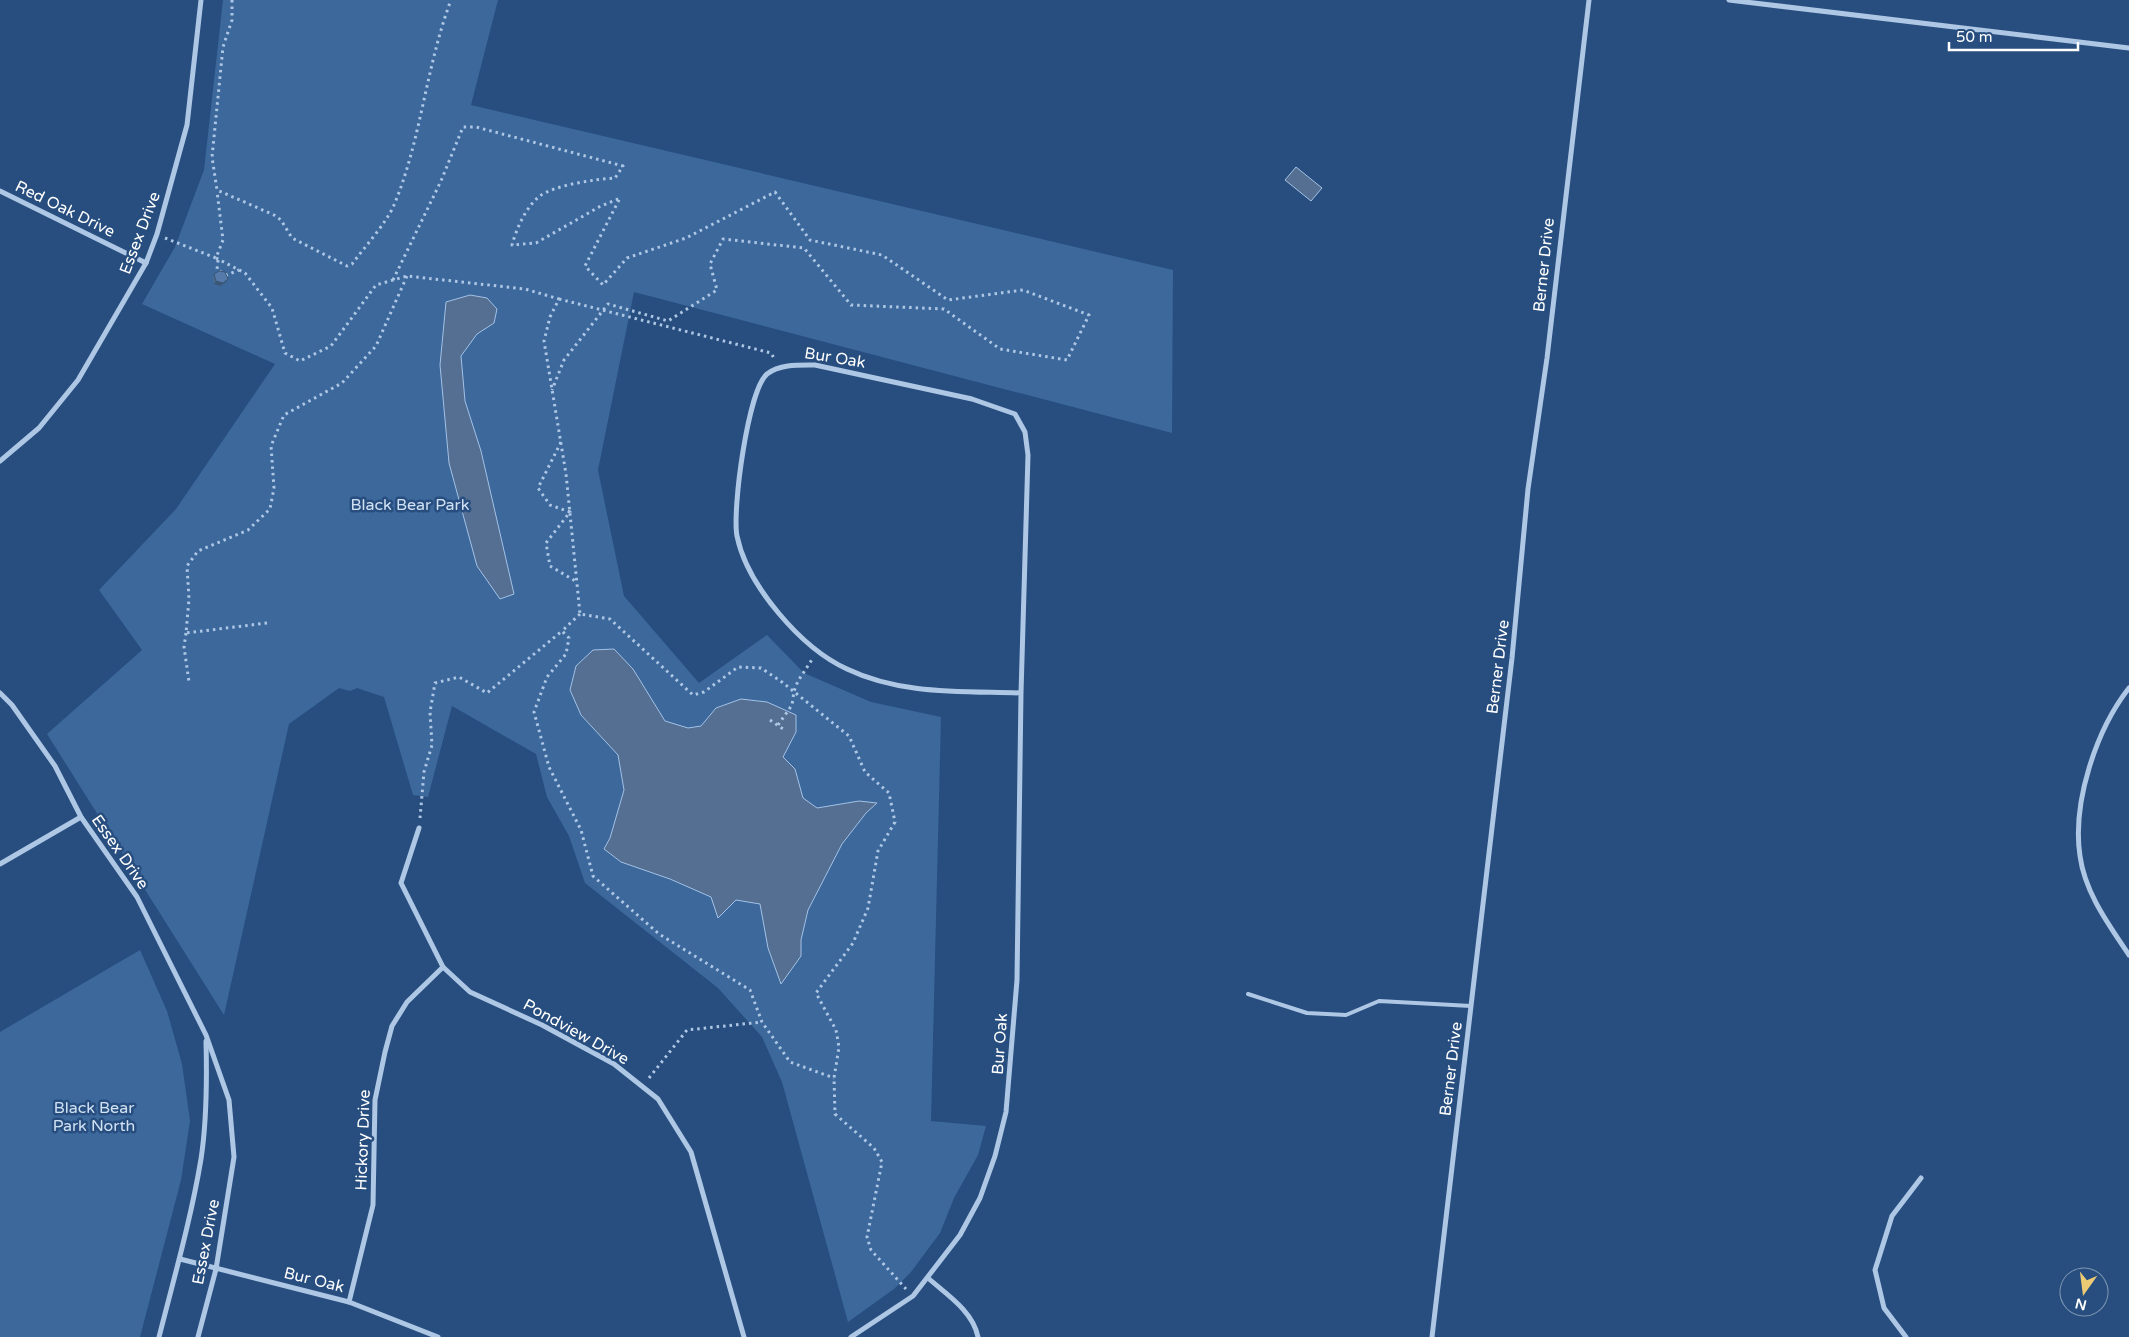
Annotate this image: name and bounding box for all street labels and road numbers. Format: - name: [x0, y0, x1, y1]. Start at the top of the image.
- street label: Red Oak Drive: [12, 176, 118, 242]
- street label: Essex Drive: [115, 189, 165, 277]
- street label: Berner Drive: [1529, 217, 1559, 313]
- street label: Bur Oak: [803, 343, 867, 373]
- street label: Berner Drive: [1482, 619, 1514, 715]
- street label: Essex Drive: [87, 811, 153, 893]
- street label: Pondview Drive: [520, 995, 632, 1069]
- street label: Bur Oak: [988, 1012, 1012, 1075]
- street label: Berner Drive: [1435, 1021, 1467, 1117]
- street label: Hickory Drive: [351, 1089, 375, 1191]
- street label: Essex Drive: [188, 1198, 224, 1286]
- street label: Bur Oak: [282, 1263, 347, 1297]

